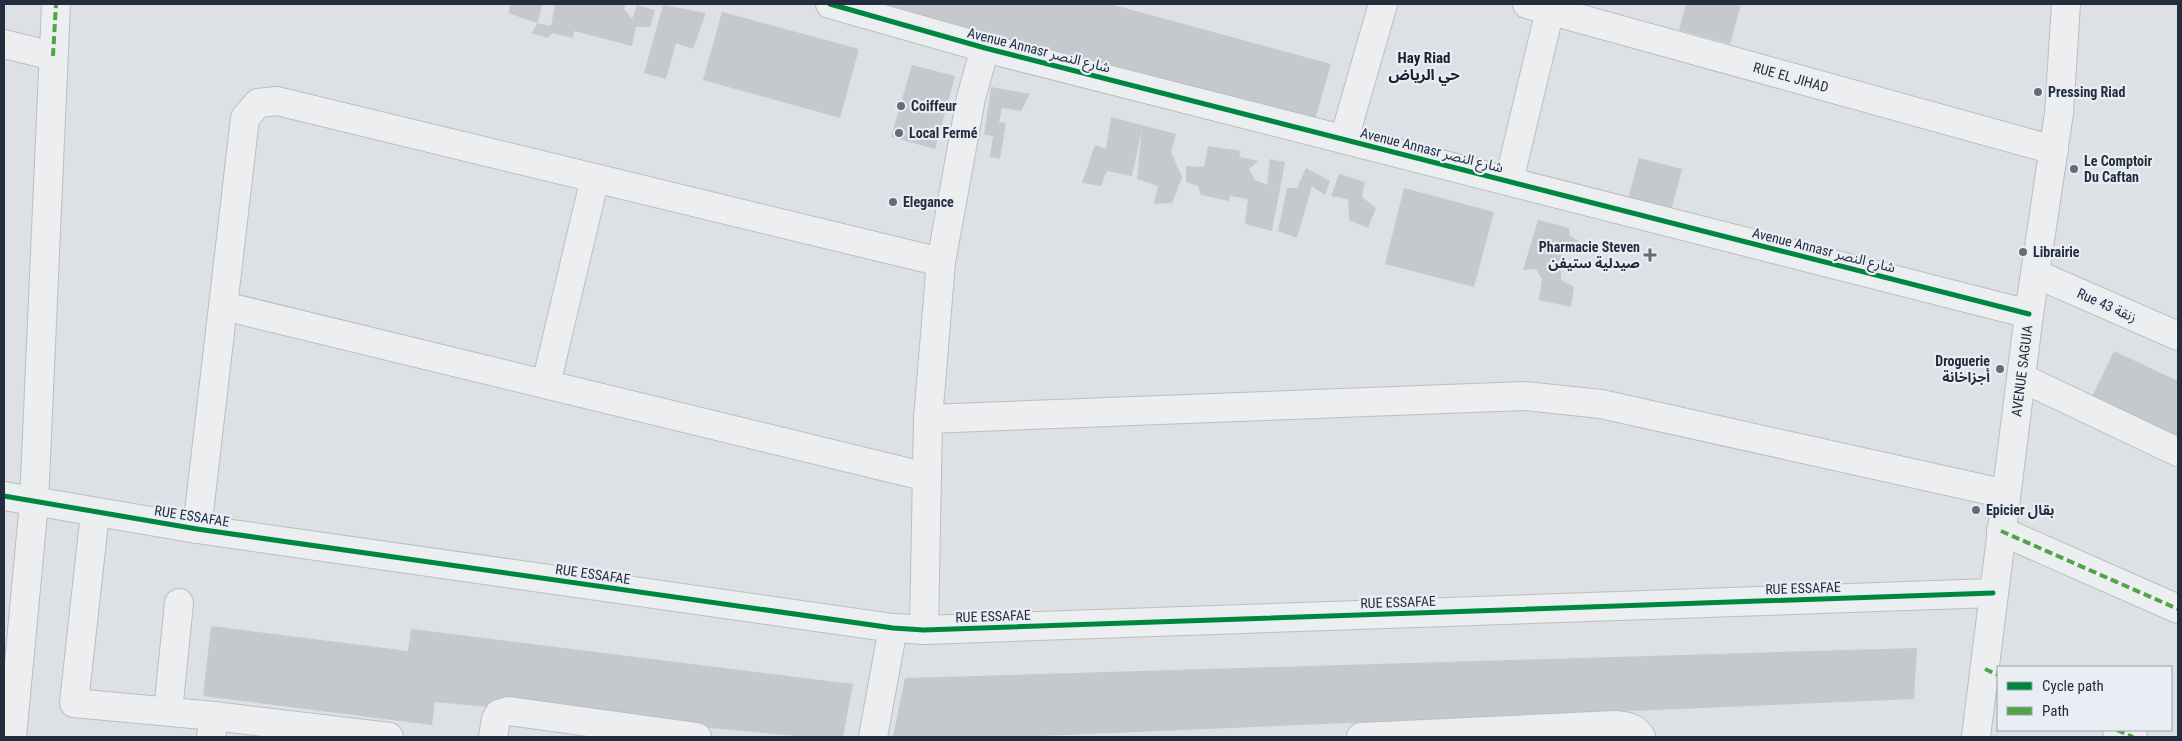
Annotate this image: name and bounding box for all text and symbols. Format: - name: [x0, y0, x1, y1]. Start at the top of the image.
- street label: Avenue Annasr شارع النصر: [965, 24, 1112, 78]
- district label: Hay Riad حي الرياض: [1388, 49, 1460, 86]
- street label: RUE EL JIHAD: [1752, 59, 1831, 95]
- place label: Pressing Riad: [2048, 84, 2125, 100]
- marker: Pressing Riad: [2032, 86, 2044, 98]
- place label: Coiffeur: [911, 98, 957, 114]
- marker: Coiffeur: [895, 100, 907, 112]
- street label: Avenue Annasr شارع النصر: [1358, 124, 1505, 178]
- place label: Local Fermé: [909, 125, 978, 141]
- marker: Local Fermé: [893, 127, 905, 139]
- place label: Le Comptoir Du Caftan: [2084, 153, 2152, 185]
- marker: Le Comptoir Du Caftan: [2068, 163, 2080, 175]
- place label: Elegance: [903, 194, 954, 210]
- marker: Elegance: [887, 196, 899, 208]
- street label: Avenue Annasr شارع النصر: [1750, 224, 1897, 278]
- place label: Pharmacie Steven صيدلية ستيفن: [1539, 239, 1640, 271]
- place label: Librairie: [2033, 244, 2080, 260]
- marker: Librairie: [2017, 246, 2029, 258]
- marker: Pharmacie Steven صيدلية ستيفن: [1644, 249, 1656, 261]
- street label: Rue زنقة 43: [2074, 285, 2139, 326]
- street label: AVENUE SAGUIA: [2008, 324, 2036, 418]
- place label: Droguerie أجزاخانة: [1935, 353, 1990, 386]
- marker: Droguerie أجزاخانة: [1994, 363, 2006, 375]
- street label: RUE ESSAFAE: [153, 502, 231, 530]
- place label: Epicier بقال: [1986, 502, 2055, 519]
- marker: Epicier بقال: [1970, 504, 1982, 516]
- street label: RUE ESSAFAE: [554, 561, 632, 587]
- street label: RUE ESSAFAE: [1765, 579, 1841, 597]
- street label: RUE ESSAFAE: [1360, 593, 1436, 611]
- street label: RUE ESSAFAE: [955, 607, 1031, 625]
- legend: [1997, 666, 2172, 731]
- text: Cycle path: [2042, 677, 2104, 695]
- text: Path: [2042, 702, 2069, 720]

